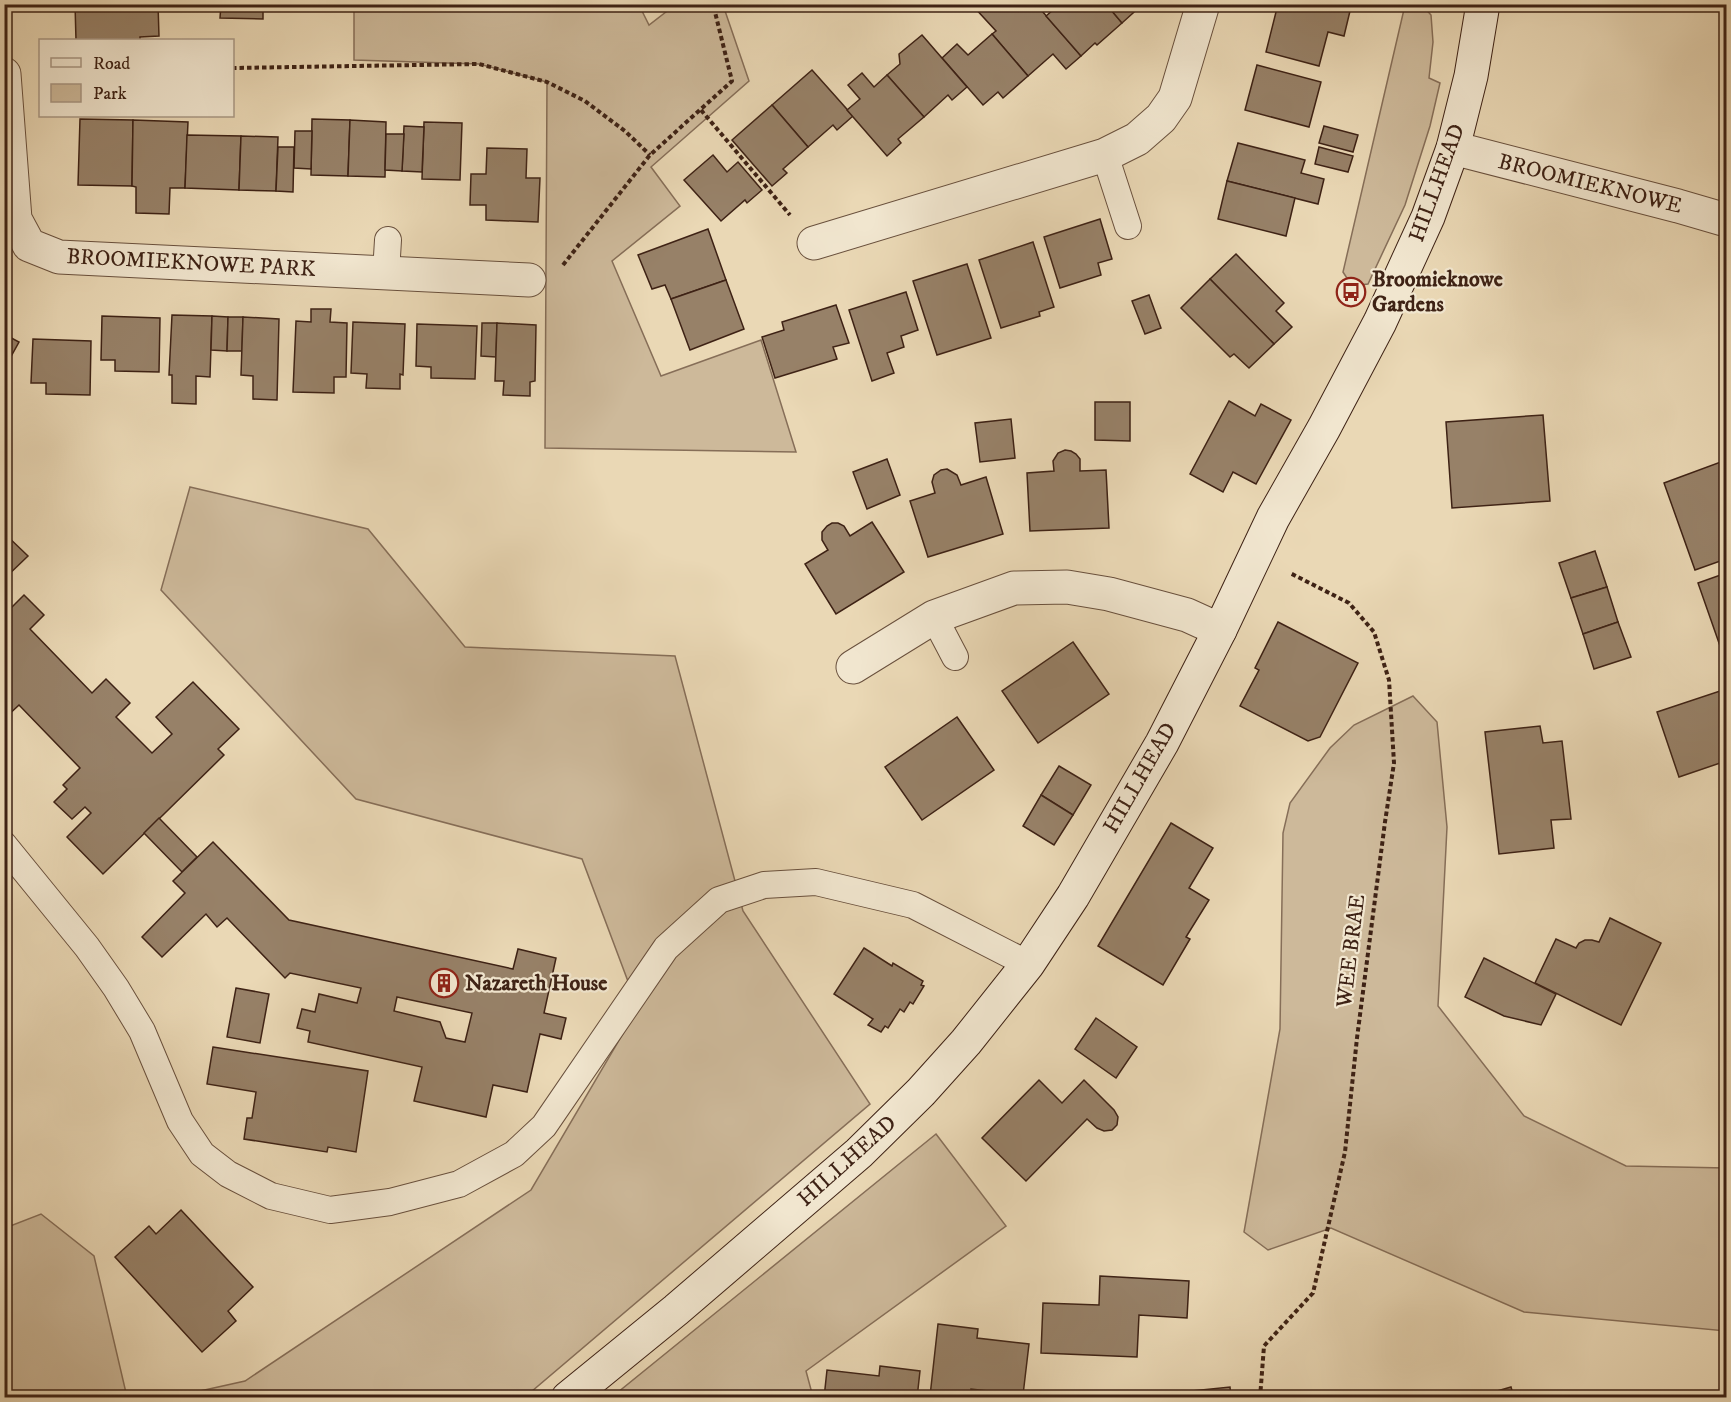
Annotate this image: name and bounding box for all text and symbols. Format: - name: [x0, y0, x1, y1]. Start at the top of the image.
- legend: [39, 39, 234, 117]
- text: Road: [93, 53, 130, 75]
- text: Park: [93, 83, 127, 105]
- street label: HILLHEAD: [1403, 120, 1471, 246]
- street label: BROOMIEKNOWE: [1495, 148, 1685, 220]
- street label: BROOMIEKNOWE PARK: [66, 243, 317, 283]
- place label: Broomieknowe Gardens: [1372, 266, 1503, 318]
- bus stop icon: Broomieknowe Gardens: [1335, 276, 1367, 308]
- street label: HILLHEAD: [1097, 718, 1183, 838]
- street label: WEE BRAE: [1331, 893, 1371, 1010]
- building icon: Nazareth House: [428, 967, 460, 999]
- place label: Nazareth House: [465, 970, 607, 997]
- street label: HILLHEAD: [792, 1110, 902, 1212]

